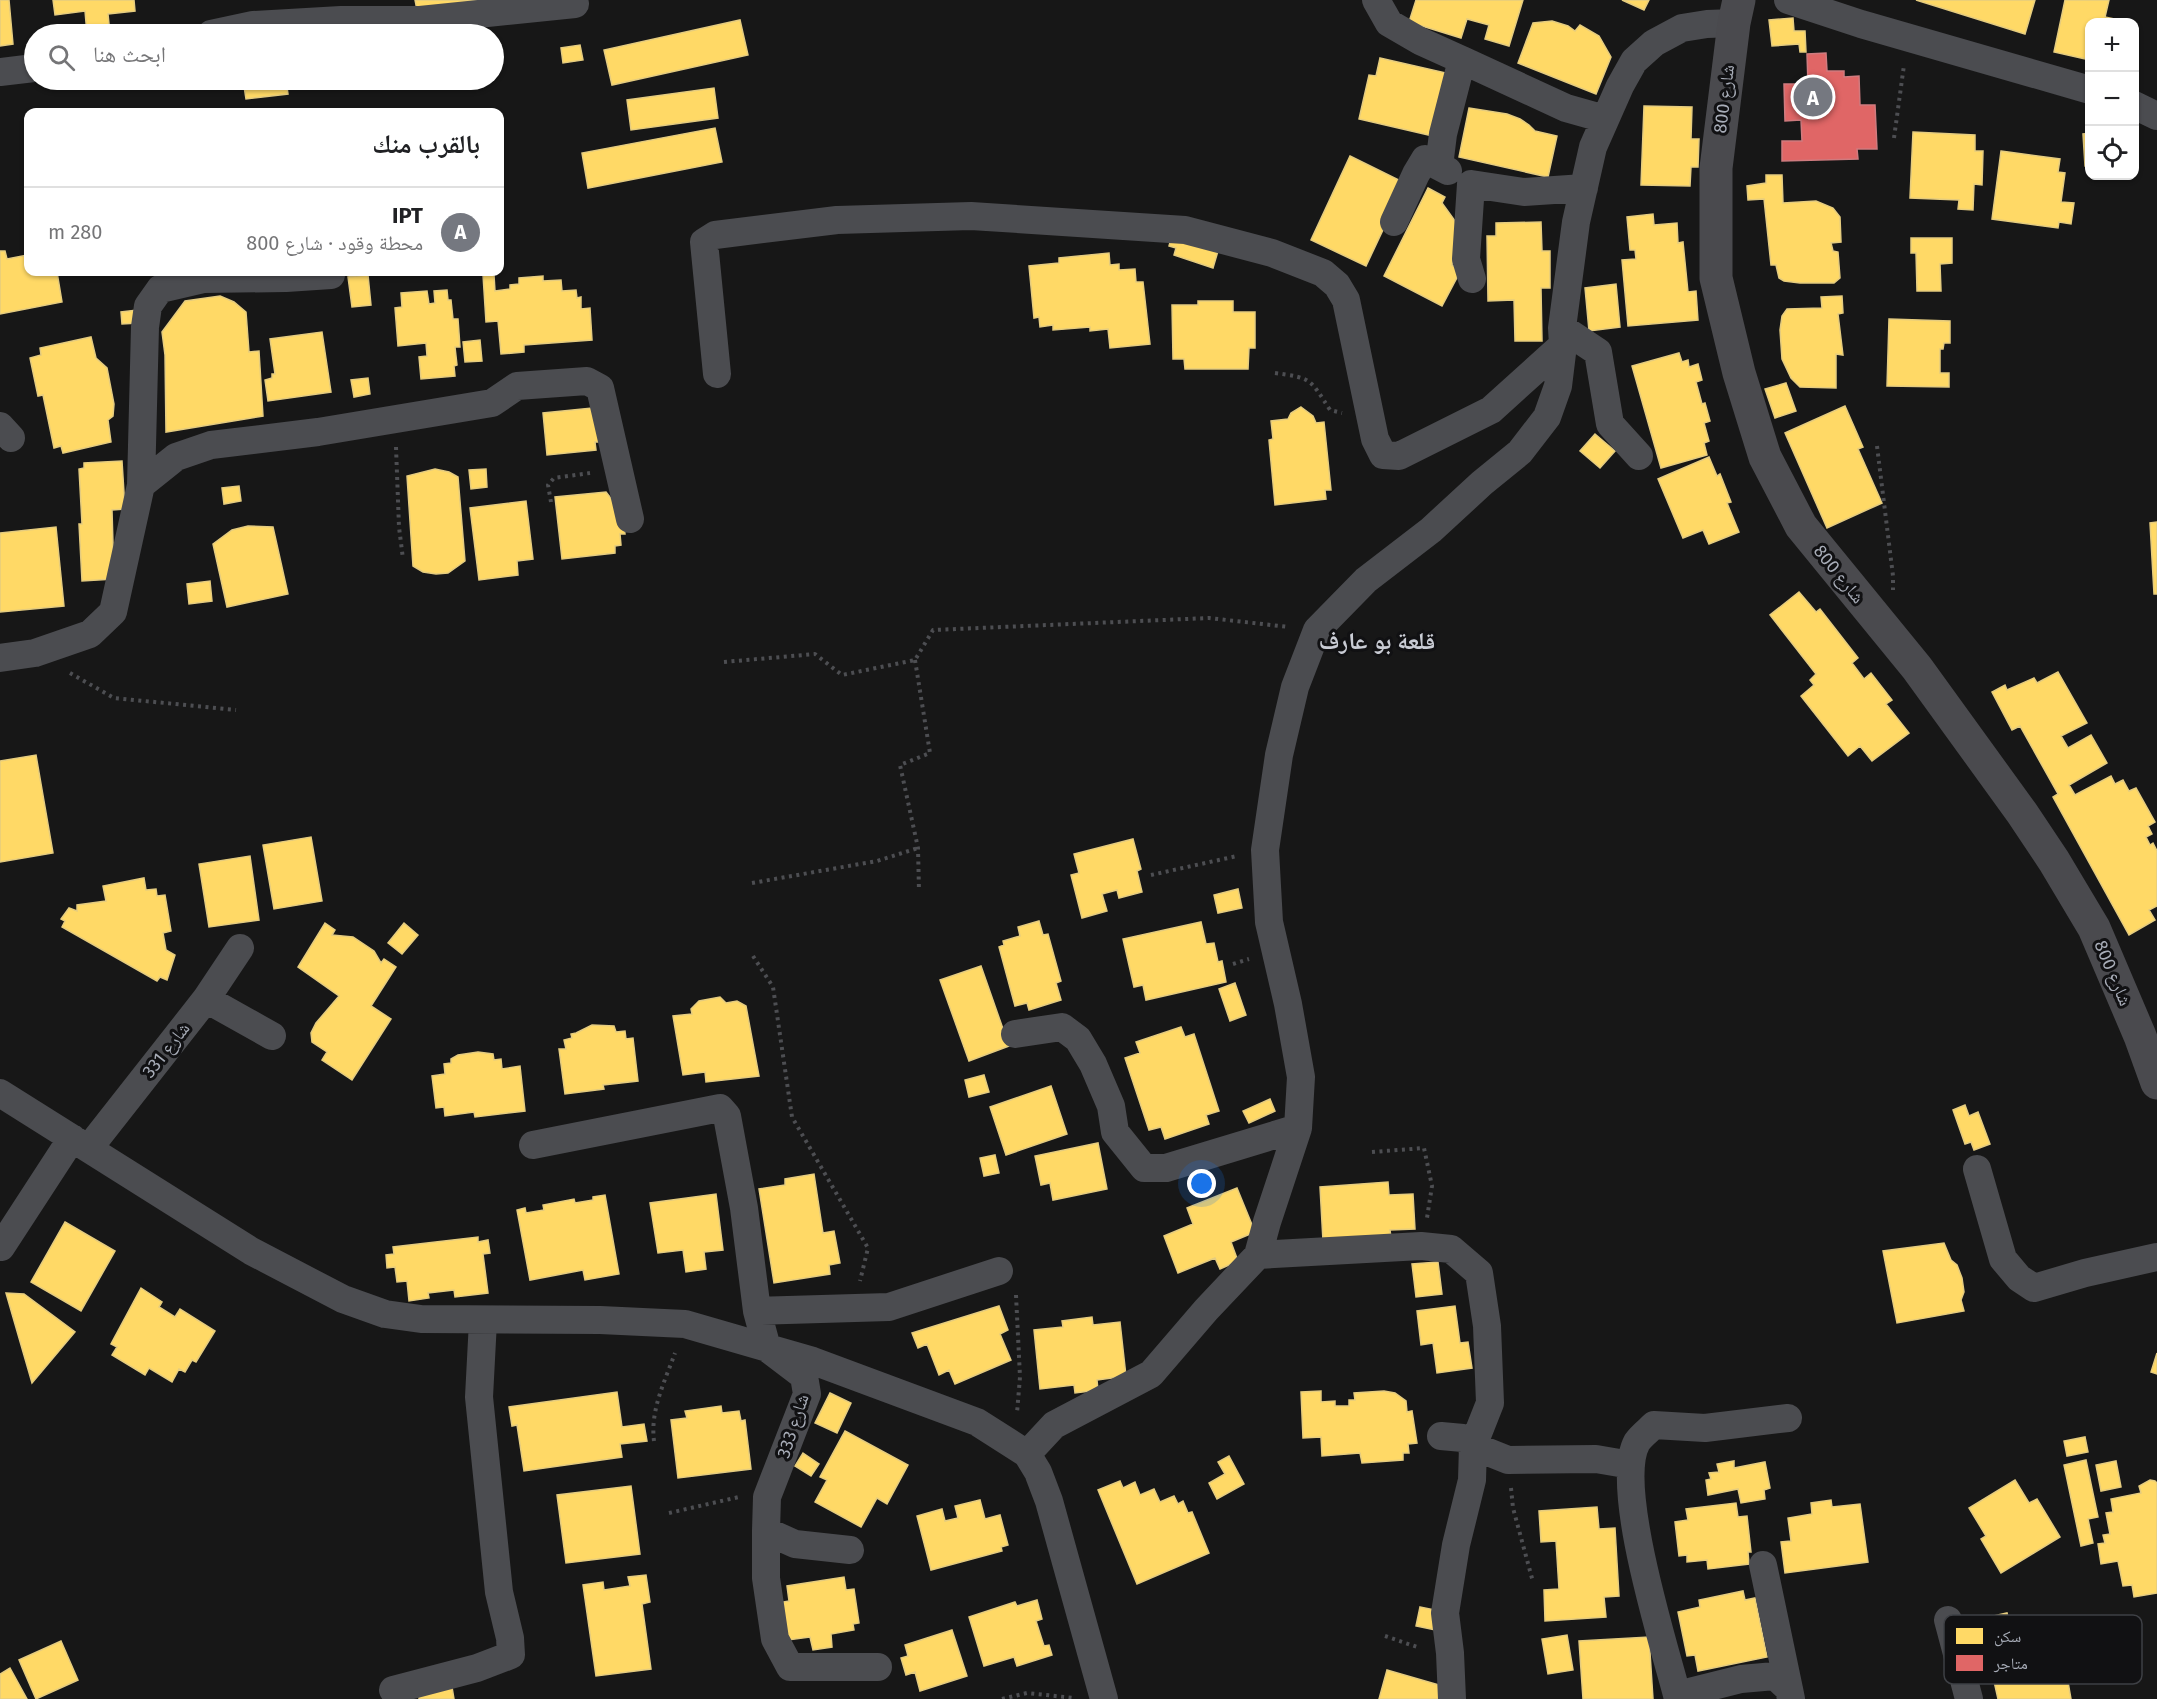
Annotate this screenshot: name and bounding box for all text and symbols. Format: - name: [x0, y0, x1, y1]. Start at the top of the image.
- map controls: [2085, 18, 2139, 180]
- button: +: [2085, 18, 2139, 72]
- search box: [24, 24, 504, 90]
- icon: search: [45, 41, 78, 74]
- text: ابحث هنا: [93, 41, 166, 68]
- street label: شارع 800: [1709, 63, 1739, 135]
- button: −: [2085, 72, 2139, 126]
- pin: A: [1794, 74, 1832, 120]
- button: locate: [2085, 126, 2139, 180]
- text: بالقرب منك: [372, 129, 480, 160]
- text: IPT: [392, 202, 423, 229]
- text: 280 m: [48, 220, 103, 244]
- text: A: [455, 220, 466, 244]
- text: محطة وقود · شارع 800: [246, 231, 423, 255]
- street label: شارع 800: [1809, 540, 1869, 608]
- district label: قلعة بو عارف: [1319, 627, 1435, 655]
- street label: شارع 800: [2089, 937, 2137, 1009]
- street label: شارع 331: [138, 1018, 194, 1082]
- your location: [1187, 1169, 1216, 1198]
- street label: شارع 333: [772, 1391, 814, 1461]
- legend: [1944, 1615, 2142, 1684]
- text: سكن: [1994, 1627, 2021, 1647]
- text: متاجر: [1993, 1654, 2028, 1673]

